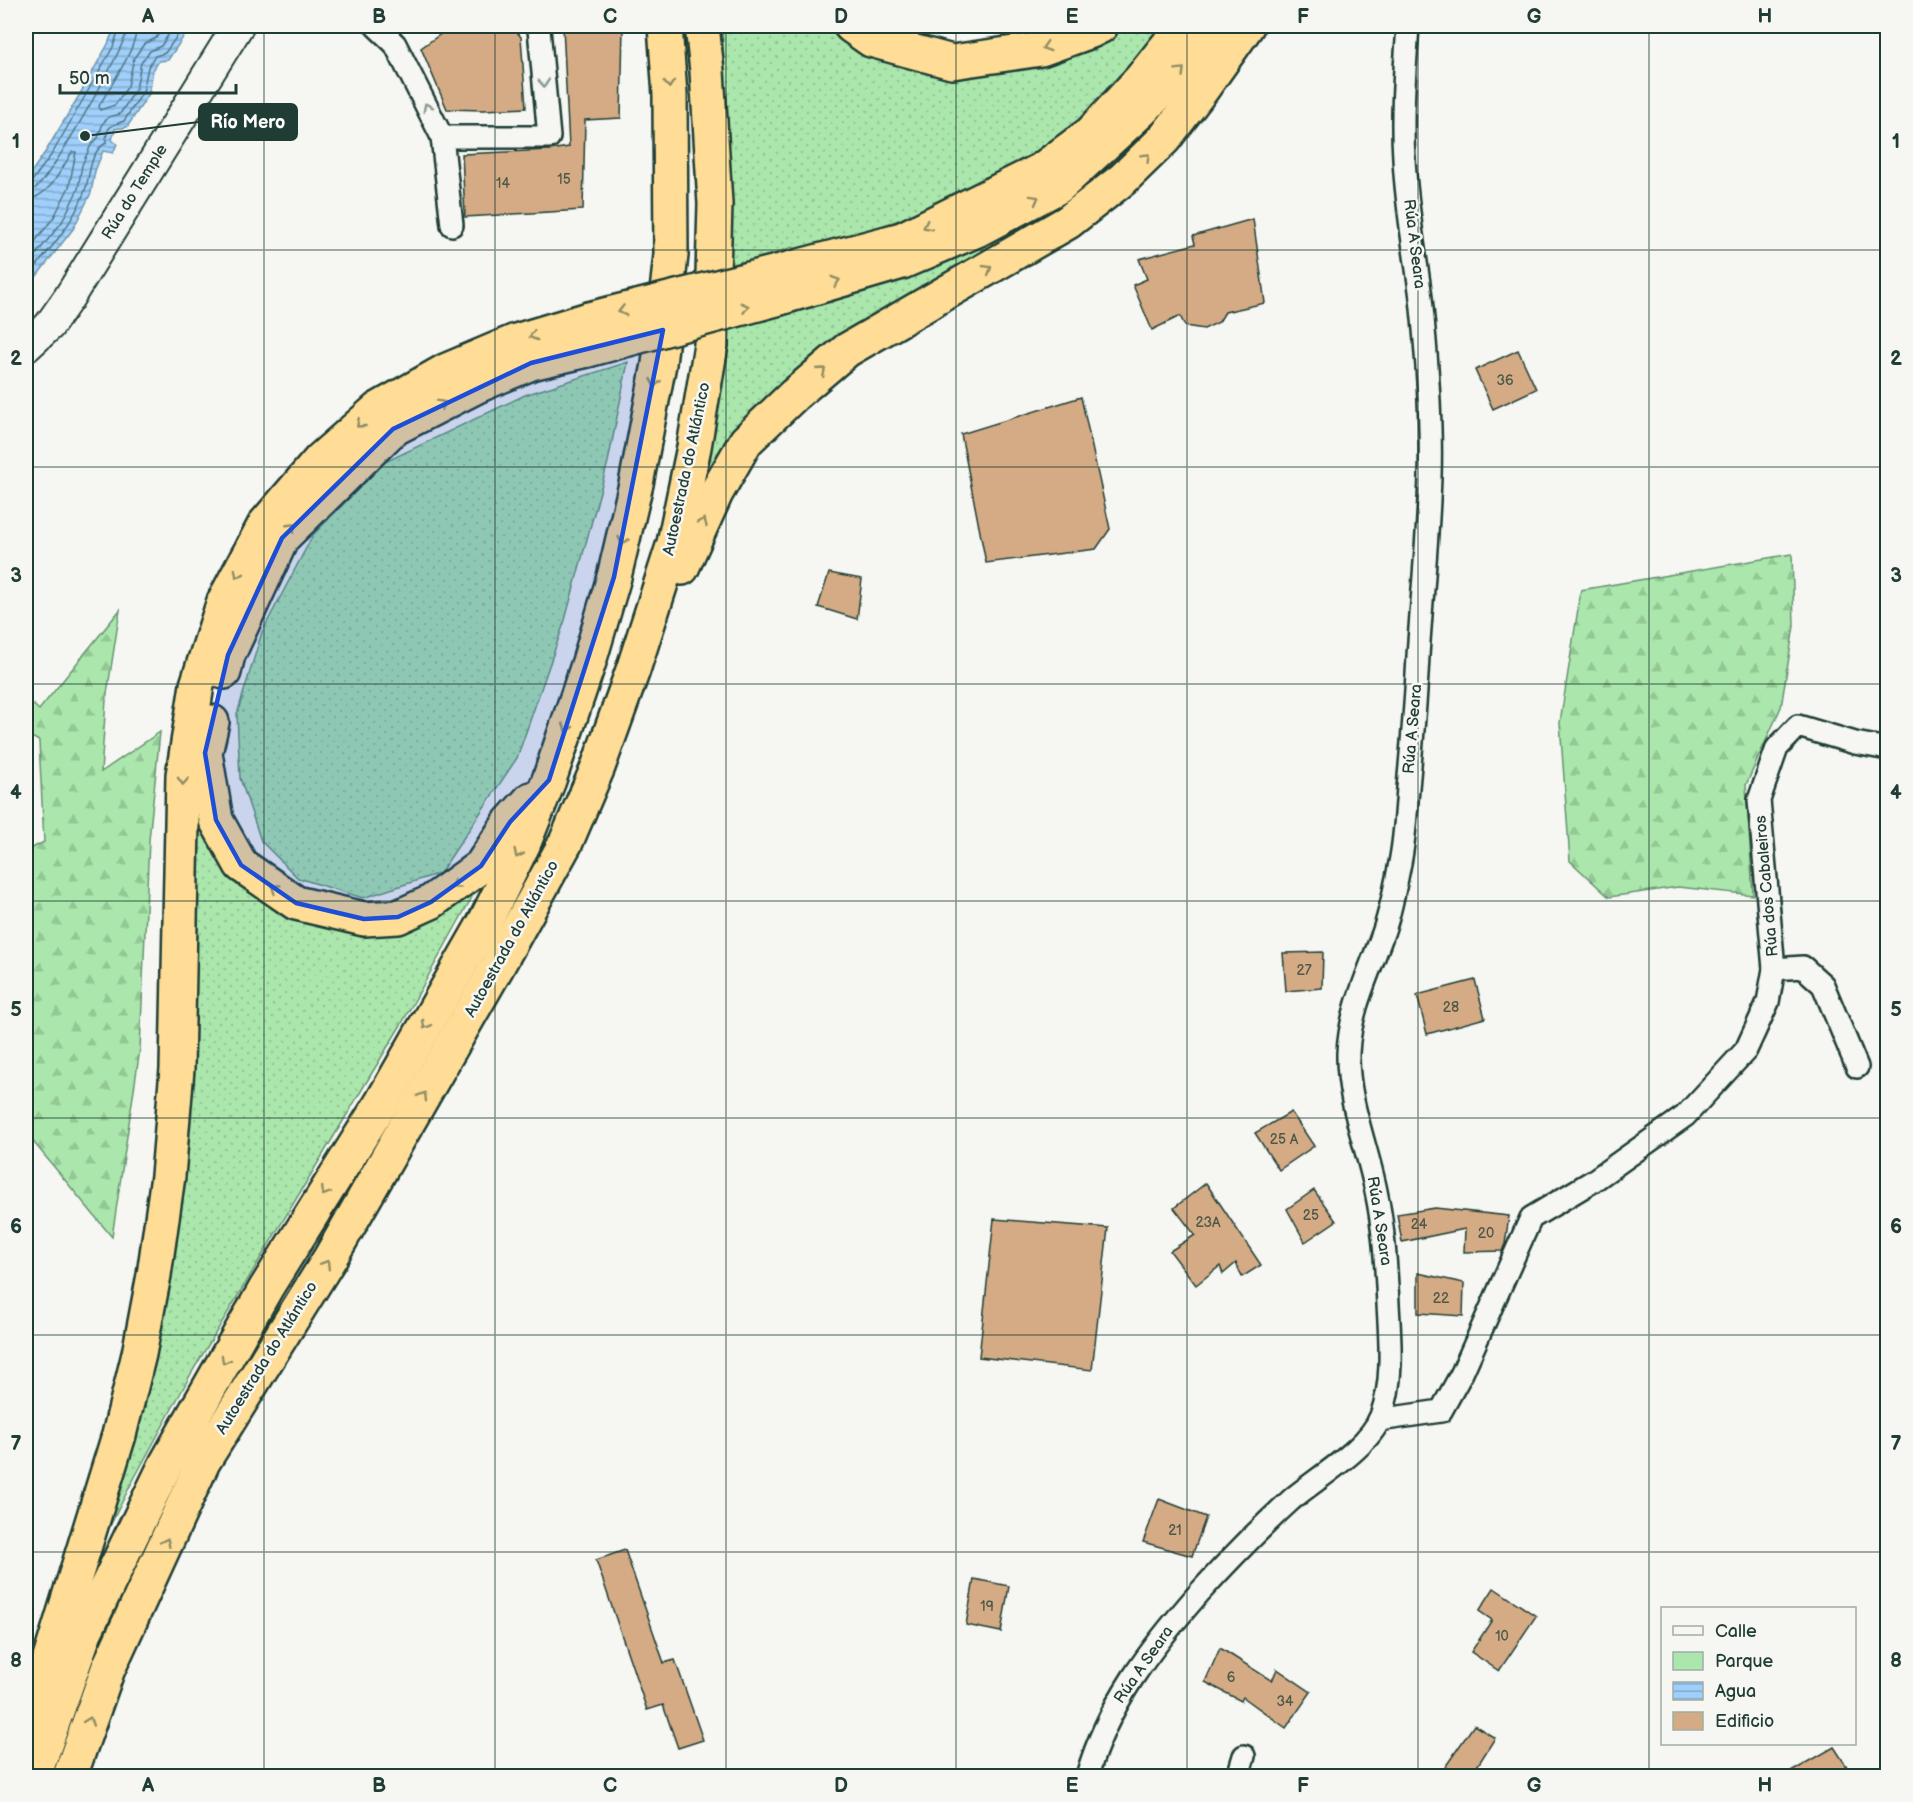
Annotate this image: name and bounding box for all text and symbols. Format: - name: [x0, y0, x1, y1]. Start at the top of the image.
- text: A: [141, 5, 155, 29]
- text: B: [372, 5, 386, 29]
- text: C: [603, 5, 617, 29]
- text: D: [834, 5, 848, 29]
- text: E: [1066, 5, 1079, 29]
- text: F: [1297, 5, 1309, 29]
- text: G: [1527, 5, 1542, 29]
- text: H: [1758, 5, 1772, 29]
- one-way arrow: [1041, 40, 1052, 52]
- scale bar: [60, 57, 236, 95]
- text: 50 m: [69, 68, 110, 89]
- one-way arrow: [1173, 68, 1184, 79]
- one-way arrow: [537, 78, 550, 87]
- one-way arrow: [663, 79, 676, 88]
- one-way arrow: [422, 102, 434, 113]
- callout: Río Mero: [199, 104, 297, 140]
- text: Río Mero: [211, 112, 285, 133]
- text: 1: [12, 130, 20, 154]
- text: 1: [1892, 130, 1900, 154]
- street label: Rúa do Temple: [98, 141, 172, 243]
- one-way arrow: [1138, 153, 1149, 164]
- house number: 15: [557, 171, 571, 188]
- house number: 14: [496, 175, 510, 192]
- one-way arrow: [1029, 195, 1039, 206]
- street label: Rúa A Seara: [1399, 198, 1429, 290]
- one-way arrow: [922, 219, 933, 231]
- one-way arrow: [982, 265, 992, 276]
- one-way arrow: [830, 276, 841, 288]
- one-way arrow: [740, 302, 750, 315]
- one-way arrow: [617, 303, 627, 316]
- one-way arrow: [528, 329, 539, 341]
- text: 2: [10, 347, 22, 371]
- text: 2: [1890, 347, 1902, 371]
- one-way arrow: [815, 367, 826, 378]
- house number: 36: [1496, 372, 1514, 389]
- one-way arrow: [649, 378, 662, 388]
- street label: Autoestrada do Atlántico: [659, 381, 715, 557]
- one-way arrow: [435, 400, 446, 411]
- one-way arrow: [357, 417, 367, 428]
- one-way arrow: [696, 517, 708, 528]
- one-way arrow: [286, 523, 296, 534]
- one-way arrow: [617, 536, 630, 546]
- text: 3: [10, 564, 22, 588]
- text: 3: [1890, 564, 1902, 588]
- one-way arrow: [234, 568, 246, 579]
- street label: Rúa A Seara: [1400, 683, 1426, 775]
- one-way arrow: [561, 722, 574, 733]
- one-way arrow: [176, 777, 189, 786]
- text: 4: [10, 781, 22, 805]
- text: 4: [1890, 781, 1902, 805]
- street label: Rúa dos Cabaleiros: [1751, 815, 1783, 957]
- one-way arrow: [514, 847, 526, 858]
- street label: Autoestrada do Atlántico: [461, 857, 563, 1021]
- one-way arrow: [450, 878, 461, 889]
- one-way arrow: [270, 884, 281, 895]
- house number: 27: [1296, 962, 1312, 979]
- text: 5: [10, 998, 22, 1022]
- text: 5: [1890, 998, 1902, 1022]
- house number: 28: [1443, 999, 1459, 1016]
- one-way arrow: [421, 1019, 433, 1029]
- one-way arrow: [416, 1092, 427, 1102]
- house number: 25 A: [1270, 1131, 1299, 1148]
- street label: Rúa A Seara: [1363, 1175, 1395, 1267]
- one-way arrow: [321, 1186, 333, 1196]
- house number: 25: [1303, 1207, 1319, 1224]
- house number: 23A: [1195, 1214, 1221, 1231]
- text: 6: [10, 1215, 22, 1239]
- text: 6: [1890, 1215, 1902, 1239]
- house number: 24: [1411, 1216, 1428, 1233]
- house number: 20: [1478, 1225, 1494, 1242]
- one-way arrow: [318, 1260, 330, 1270]
- street label: Autoestrada do Atlántico: [212, 1278, 322, 1438]
- house number: 22: [1433, 1290, 1450, 1307]
- one-way arrow: [221, 1353, 232, 1364]
- text: 7: [10, 1432, 22, 1456]
- text: 7: [1890, 1432, 1902, 1456]
- house number: 21: [1168, 1522, 1182, 1539]
- one-way arrow: [159, 1538, 171, 1549]
- house number: 19: [980, 1598, 994, 1615]
- legend: [1661, 1607, 1856, 1745]
- text: Calle: [1715, 1621, 1757, 1642]
- street label: Rúa A Seara: [1110, 1623, 1178, 1707]
- house number: 10: [1495, 1628, 1509, 1645]
- text: 8: [10, 1649, 22, 1673]
- text: 8: [1890, 1649, 1902, 1673]
- text: Parque: [1715, 1651, 1773, 1672]
- house number: 6: [1227, 1669, 1236, 1686]
- text: Agua: [1715, 1681, 1756, 1702]
- house number: 34: [1276, 1693, 1294, 1710]
- text: Edificio: [1715, 1711, 1774, 1732]
- one-way arrow: [82, 1716, 95, 1727]
- text: A: [141, 1774, 155, 1798]
- text: B: [372, 1774, 386, 1798]
- text: C: [603, 1774, 617, 1798]
- text: D: [834, 1774, 848, 1798]
- text: E: [1066, 1774, 1079, 1798]
- text: F: [1297, 1774, 1309, 1798]
- text: G: [1527, 1774, 1542, 1798]
- text: H: [1758, 1774, 1772, 1798]

